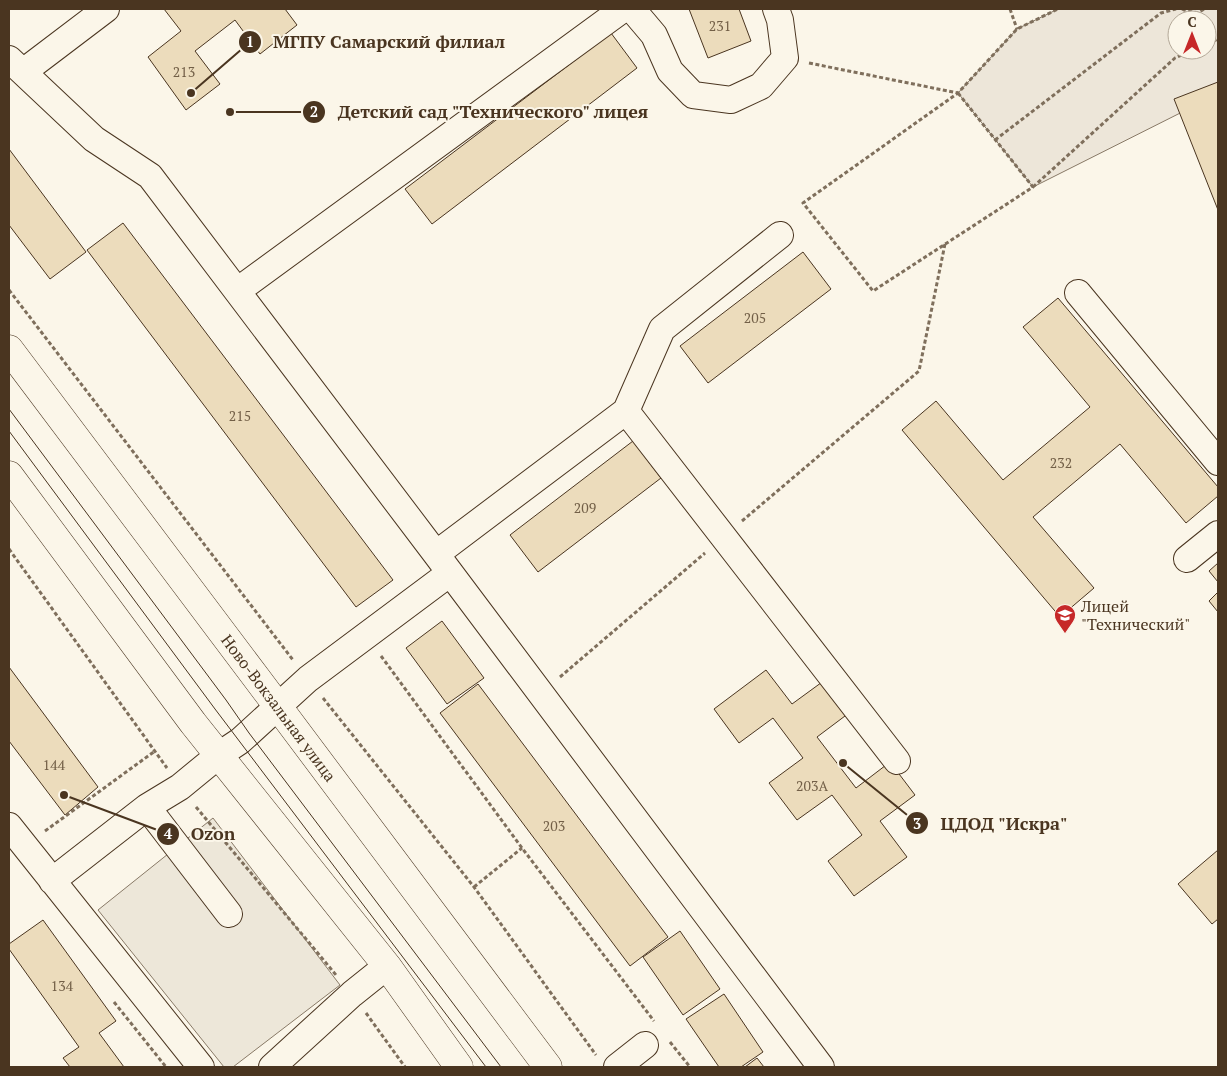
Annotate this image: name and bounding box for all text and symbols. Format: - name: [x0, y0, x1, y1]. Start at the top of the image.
- north arrow: [1167, 10, 1217, 60]
- text: С: [1187, 12, 1197, 31]
- house number: 231: [709, 16, 731, 35]
- callout: МГПУ Самарский филиал: [238, 25, 515, 58]
- text: МГПУ Самарский филиал: [273, 29, 505, 53]
- text: 1: [246, 31, 254, 51]
- house number: 213: [173, 62, 195, 81]
- callout: Детский сад "Технического" лицея: [302, 95, 659, 128]
- text: Детский сад "Технического" лицея: [338, 99, 648, 123]
- text: 2: [310, 101, 318, 121]
- house number: 205: [744, 308, 766, 327]
- house number: 215: [229, 406, 251, 425]
- house number: 232: [1050, 453, 1072, 472]
- house number: 209: [574, 498, 596, 517]
- place label: Лицей "Технический": [1080, 595, 1190, 635]
- school or university icon: Лицей "Технический": [1053, 603, 1077, 634]
- street label: Ново-Вокзальная улица: [216, 630, 341, 786]
- house number: 144: [43, 755, 66, 774]
- house number: 203А: [796, 776, 828, 795]
- callout: ЦДОД "Искра": [905, 807, 1078, 840]
- text: ЦДОД "Искра": [940, 811, 1068, 835]
- text: 3: [913, 813, 921, 833]
- house number: 203: [543, 816, 565, 835]
- callout: Ozon: [155, 818, 245, 851]
- text: Ozon: [191, 821, 236, 845]
- text: 4: [164, 823, 173, 843]
- house number: 134: [51, 976, 74, 995]

